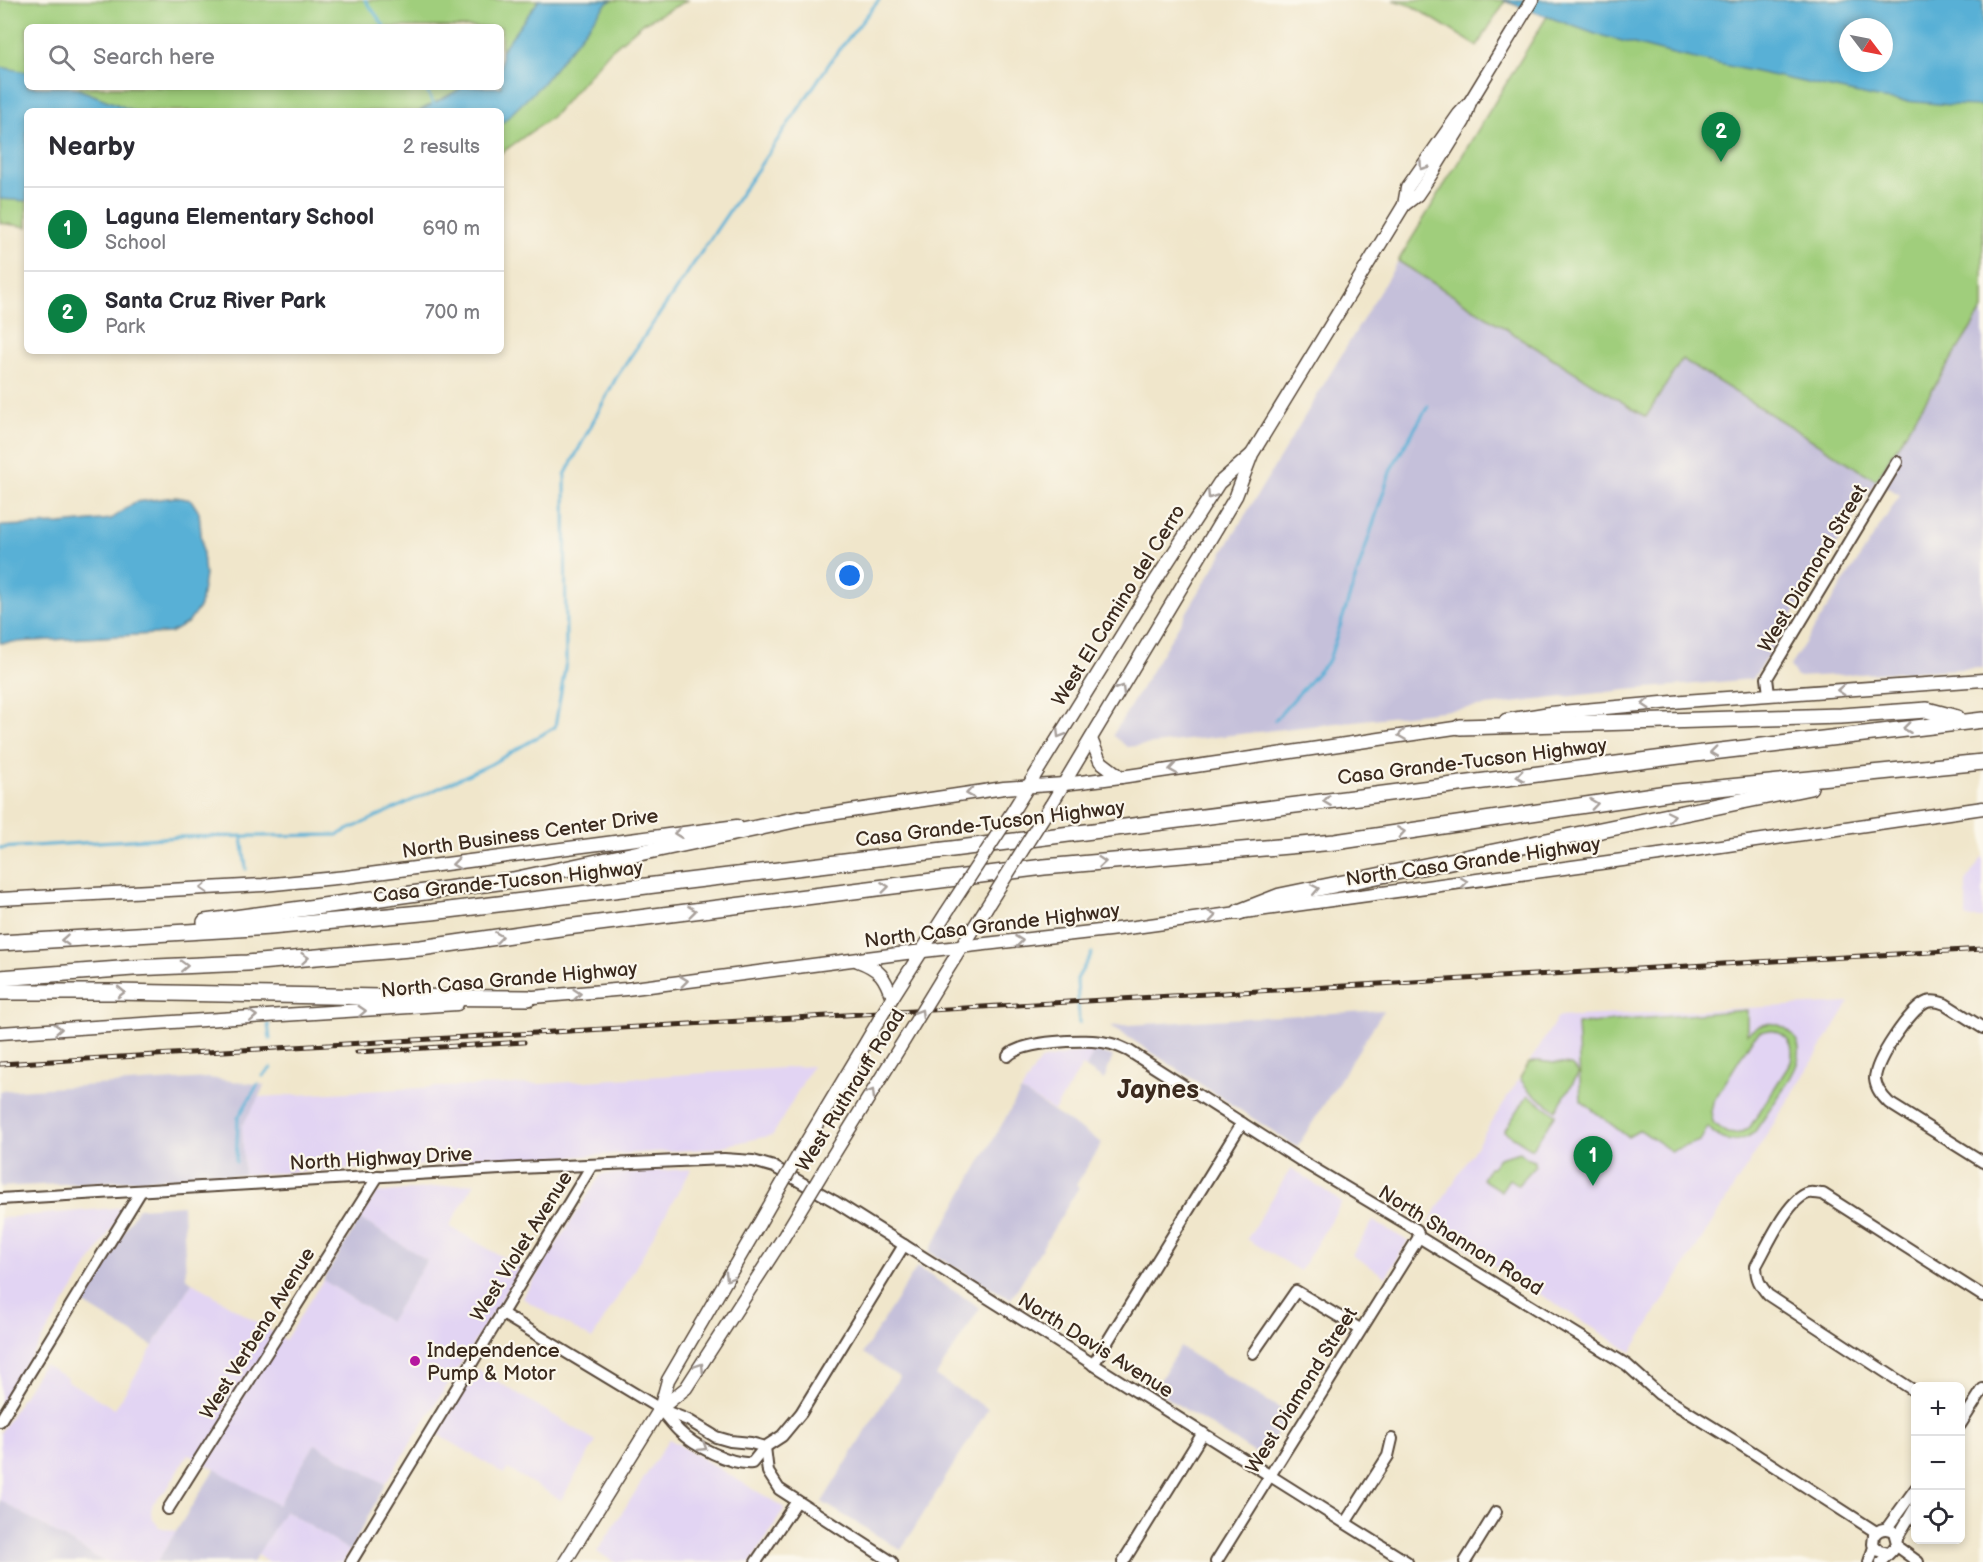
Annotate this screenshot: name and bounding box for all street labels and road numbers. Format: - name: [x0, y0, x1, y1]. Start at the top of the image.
- street label: West Diamond Street: [1753, 480, 1872, 657]
- street label: West El Camino del Cerro: [1047, 500, 1191, 711]
- street label: Casa Grande-Tucson Highway: [1336, 734, 1608, 790]
- street label: Casa Grande-Tucson Highway: [854, 796, 1126, 852]
- street label: North Business Center Drive: [400, 804, 660, 864]
- street label: North Casa Grande Highway: [1344, 832, 1602, 892]
- street label: Casa Grande-Tucson Highway: [372, 856, 644, 908]
- street label: North Casa Grande Highway: [863, 898, 1121, 954]
- street label: North Casa Grande Highway: [380, 957, 638, 1003]
- street label: West Ruthrauff Road: [791, 1005, 911, 1176]
- street label: North Highway Drive: [289, 1142, 473, 1176]
- street label: West Violet Avenue: [466, 1167, 578, 1326]
- street label: North Shannon Road: [1374, 1180, 1547, 1301]
- street label: West Verbena Avenue: [195, 1243, 321, 1424]
- street label: North Davis Avenue: [1013, 1288, 1178, 1403]
- street label: West Diamond Street: [1241, 1303, 1363, 1478]

